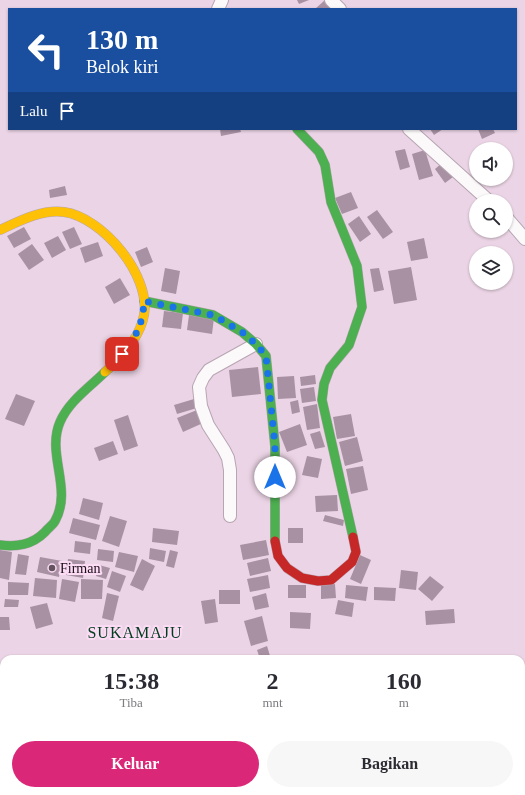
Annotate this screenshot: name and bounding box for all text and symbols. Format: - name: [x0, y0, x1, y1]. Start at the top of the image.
- icon: left: [20, 24, 72, 76]
- text: 130 m: [86, 24, 158, 55]
- text: Belok kiri: [86, 57, 159, 77]
- icon: arrive: [56, 100, 78, 122]
- text: Lalu: [20, 103, 48, 119]
- map controls: [469, 142, 513, 290]
- button: sound: [469, 142, 513, 186]
- button: search: [469, 194, 513, 238]
- button: layers: [469, 246, 513, 290]
- pin: [105, 337, 139, 371]
- icon: arrive: [111, 343, 133, 365]
- position arrow: [254, 456, 296, 498]
- place label: Firman: [60, 561, 100, 576]
- marker: Firman: [47, 563, 57, 573]
- district label: SUKAMAJU: [87, 624, 183, 641]
- text: 15:38: [103, 668, 159, 694]
- text: 2: [266, 668, 278, 694]
- text: 160: [386, 668, 422, 694]
- text: Tiba: [120, 695, 143, 710]
- text: mnt: [262, 695, 283, 710]
- text: m: [399, 695, 409, 710]
- button: Keluar: [12, 741, 259, 787]
- button: Bagikan: [267, 741, 513, 787]

